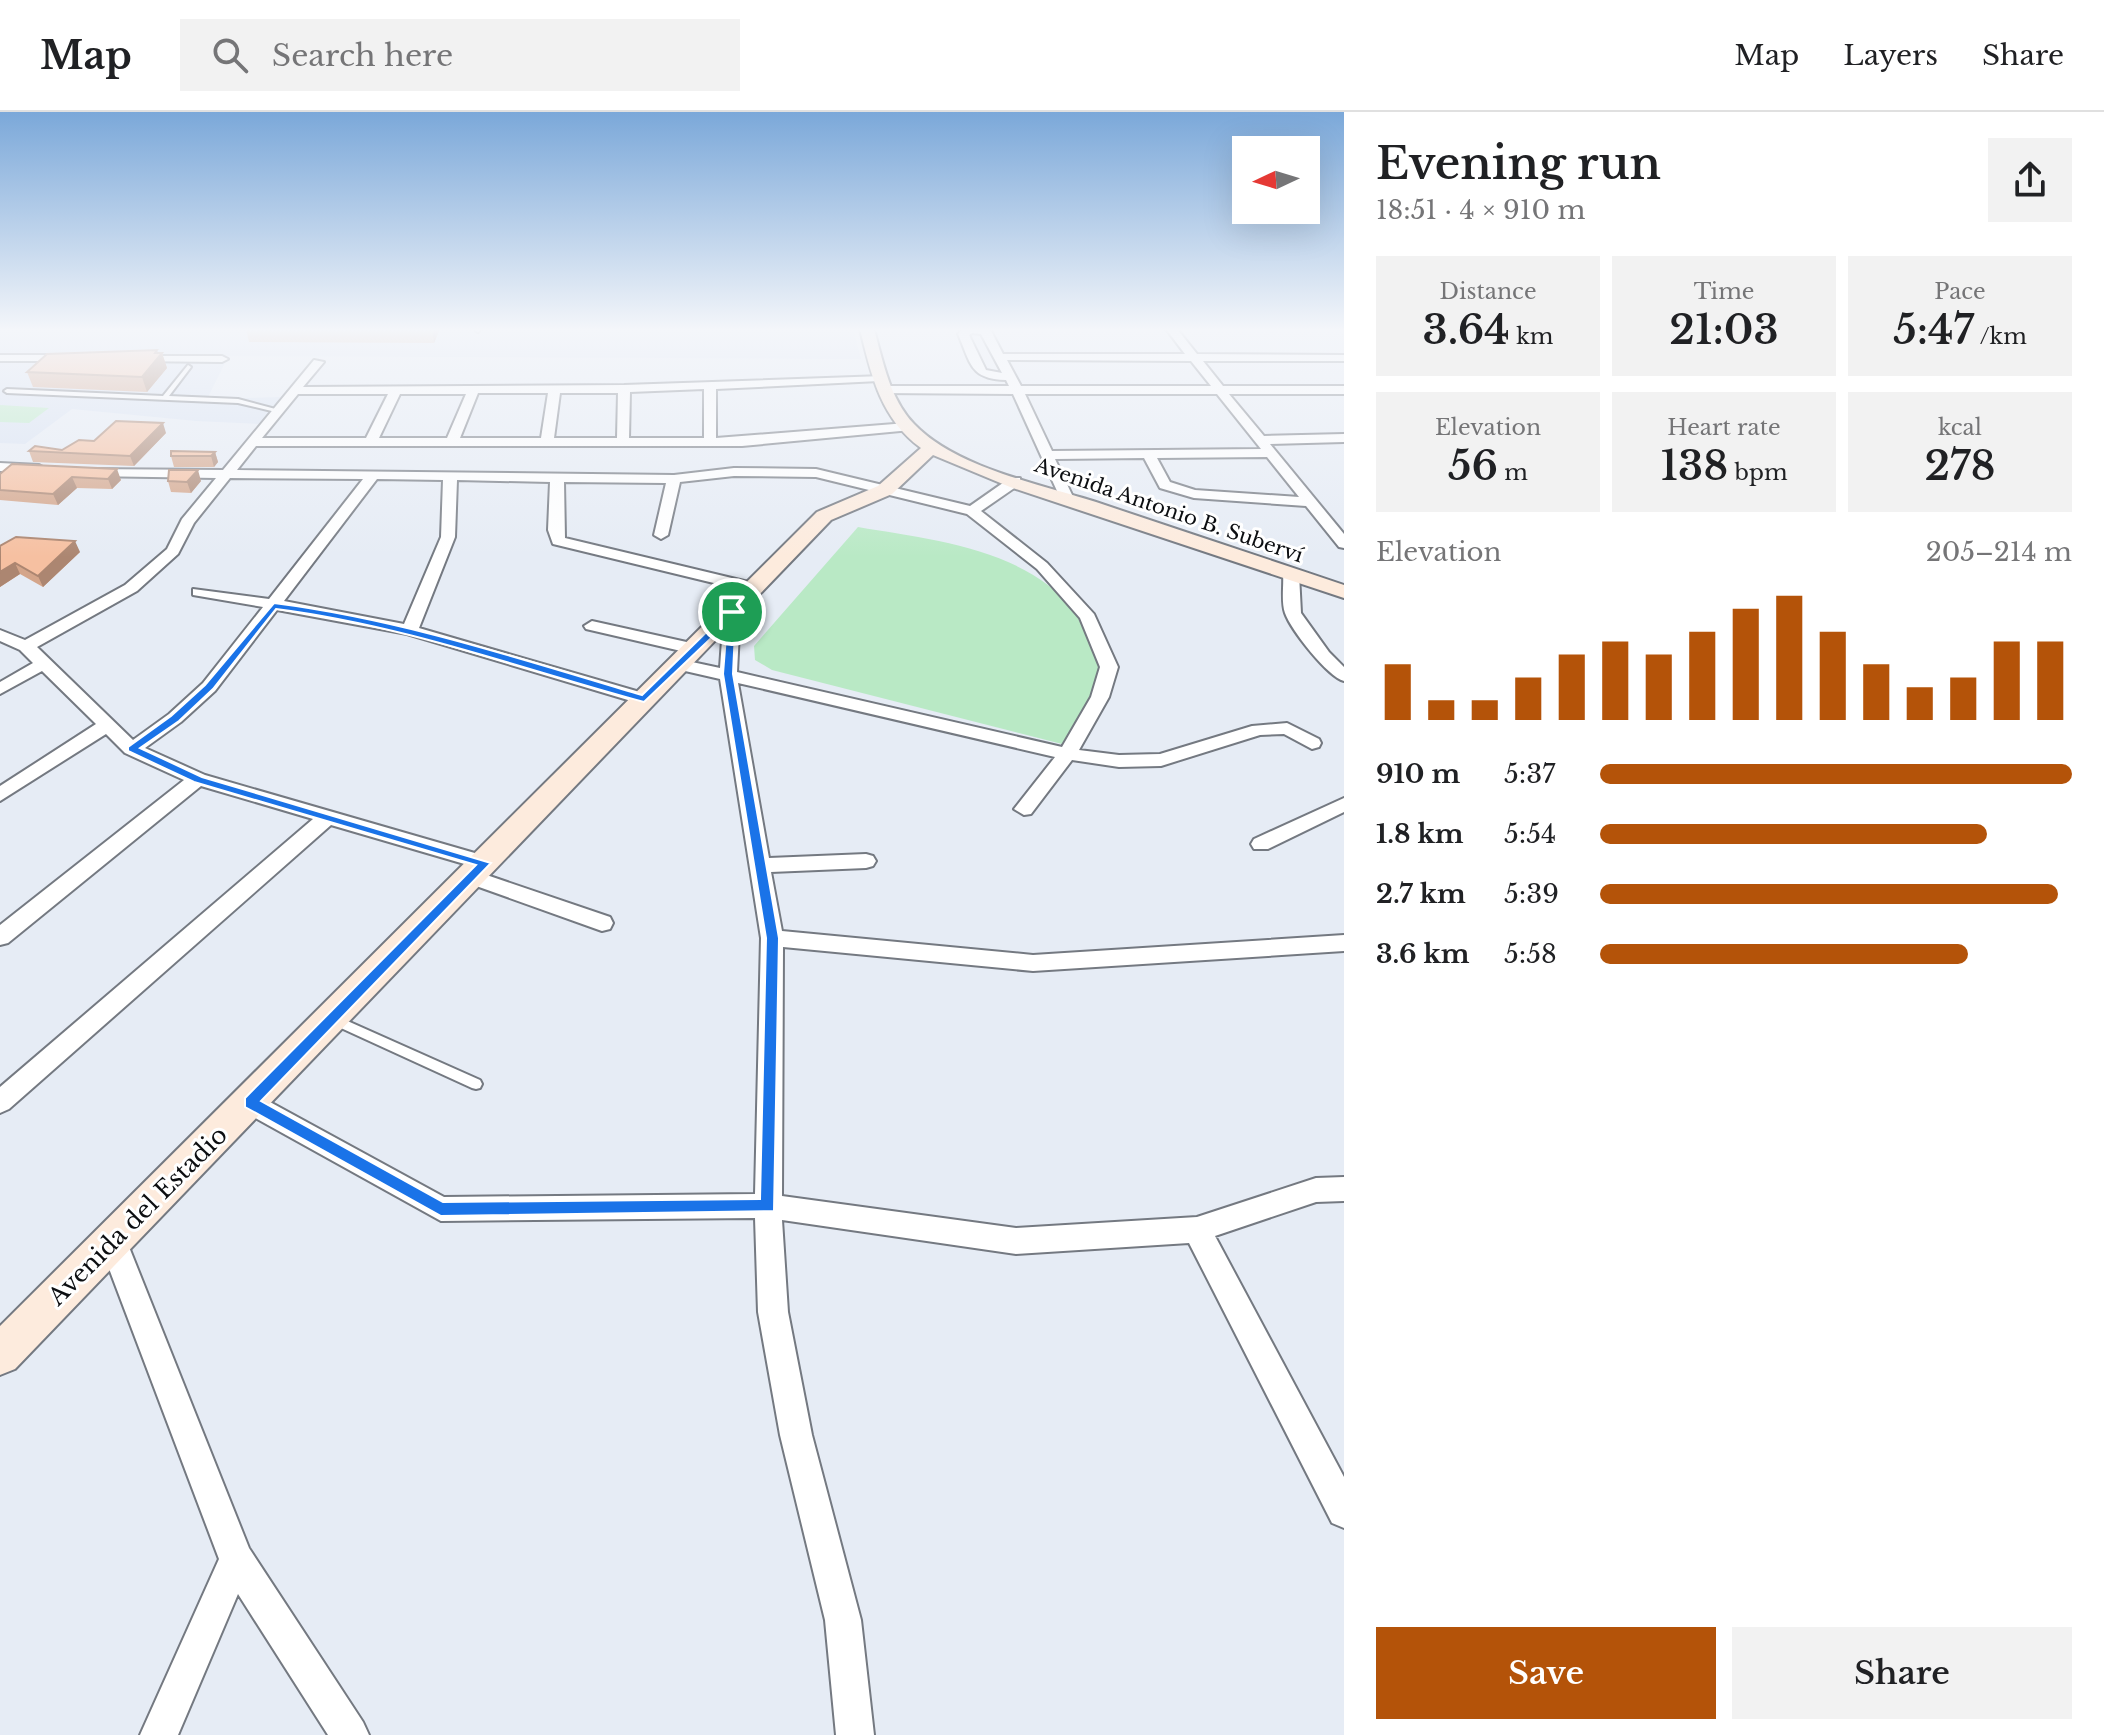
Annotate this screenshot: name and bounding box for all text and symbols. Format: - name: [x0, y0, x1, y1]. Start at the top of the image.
- search box: [180, 19, 740, 91]
- text: Map: [40, 32, 132, 79]
- icon: search: [208, 33, 252, 77]
- text: Search here: [272, 37, 453, 74]
- text: Map: [1734, 38, 1799, 73]
- text: Layers: [1843, 38, 1938, 73]
- text: Share: [1982, 38, 2064, 73]
- north arrow: [1232, 136, 1320, 224]
- map controls: [1232, 136, 1320, 224]
- text: Evening run: [1376, 136, 1661, 191]
- button: share: [1988, 138, 2072, 222]
- text: 18:51 · 4 × 910 m: [1376, 194, 1585, 226]
- text: Distance: [1440, 278, 1537, 305]
- text: Time: [1694, 278, 1754, 305]
- text: Pace: [1934, 278, 1986, 305]
- text: 3.64: [1423, 305, 1510, 355]
- text: 21:03: [1669, 305, 1779, 355]
- text: 5:47: [1893, 305, 1974, 355]
- text: km: [1510, 323, 1553, 350]
- text: /km: [1974, 323, 2027, 350]
- text: Elevation: [1435, 414, 1541, 441]
- text: Heart rate: [1667, 414, 1781, 441]
- text: kcal: [1938, 414, 1982, 441]
- text: 56: [1448, 441, 1498, 491]
- text: 138: [1660, 441, 1728, 491]
- text: 278: [1924, 441, 1996, 491]
- street label: Avenida Antonio B. Suberví: [1031, 452, 1307, 567]
- text: m: [1498, 459, 1528, 486]
- text: bpm: [1728, 459, 1788, 486]
- text: Elevation: [1376, 536, 1502, 568]
- text: 205–214 m: [1926, 536, 2072, 568]
- pin: [698, 578, 766, 646]
- icon: arrive: [710, 590, 754, 634]
- text: 910 m: [1376, 758, 1460, 790]
- text: 5:37: [1504, 758, 1555, 790]
- text: 1.8 km: [1376, 818, 1464, 850]
- text: 5:54: [1504, 818, 1556, 850]
- text: 2.7 km: [1376, 878, 1466, 910]
- text: 5:39: [1504, 878, 1559, 910]
- text: 3.6 km: [1376, 938, 1469, 970]
- text: 5:58: [1504, 938, 1557, 970]
- street label: Avenida del Estadio: [41, 1120, 233, 1312]
- button: Save: [1376, 1627, 1716, 1719]
- button: Share: [1732, 1627, 2072, 1719]

